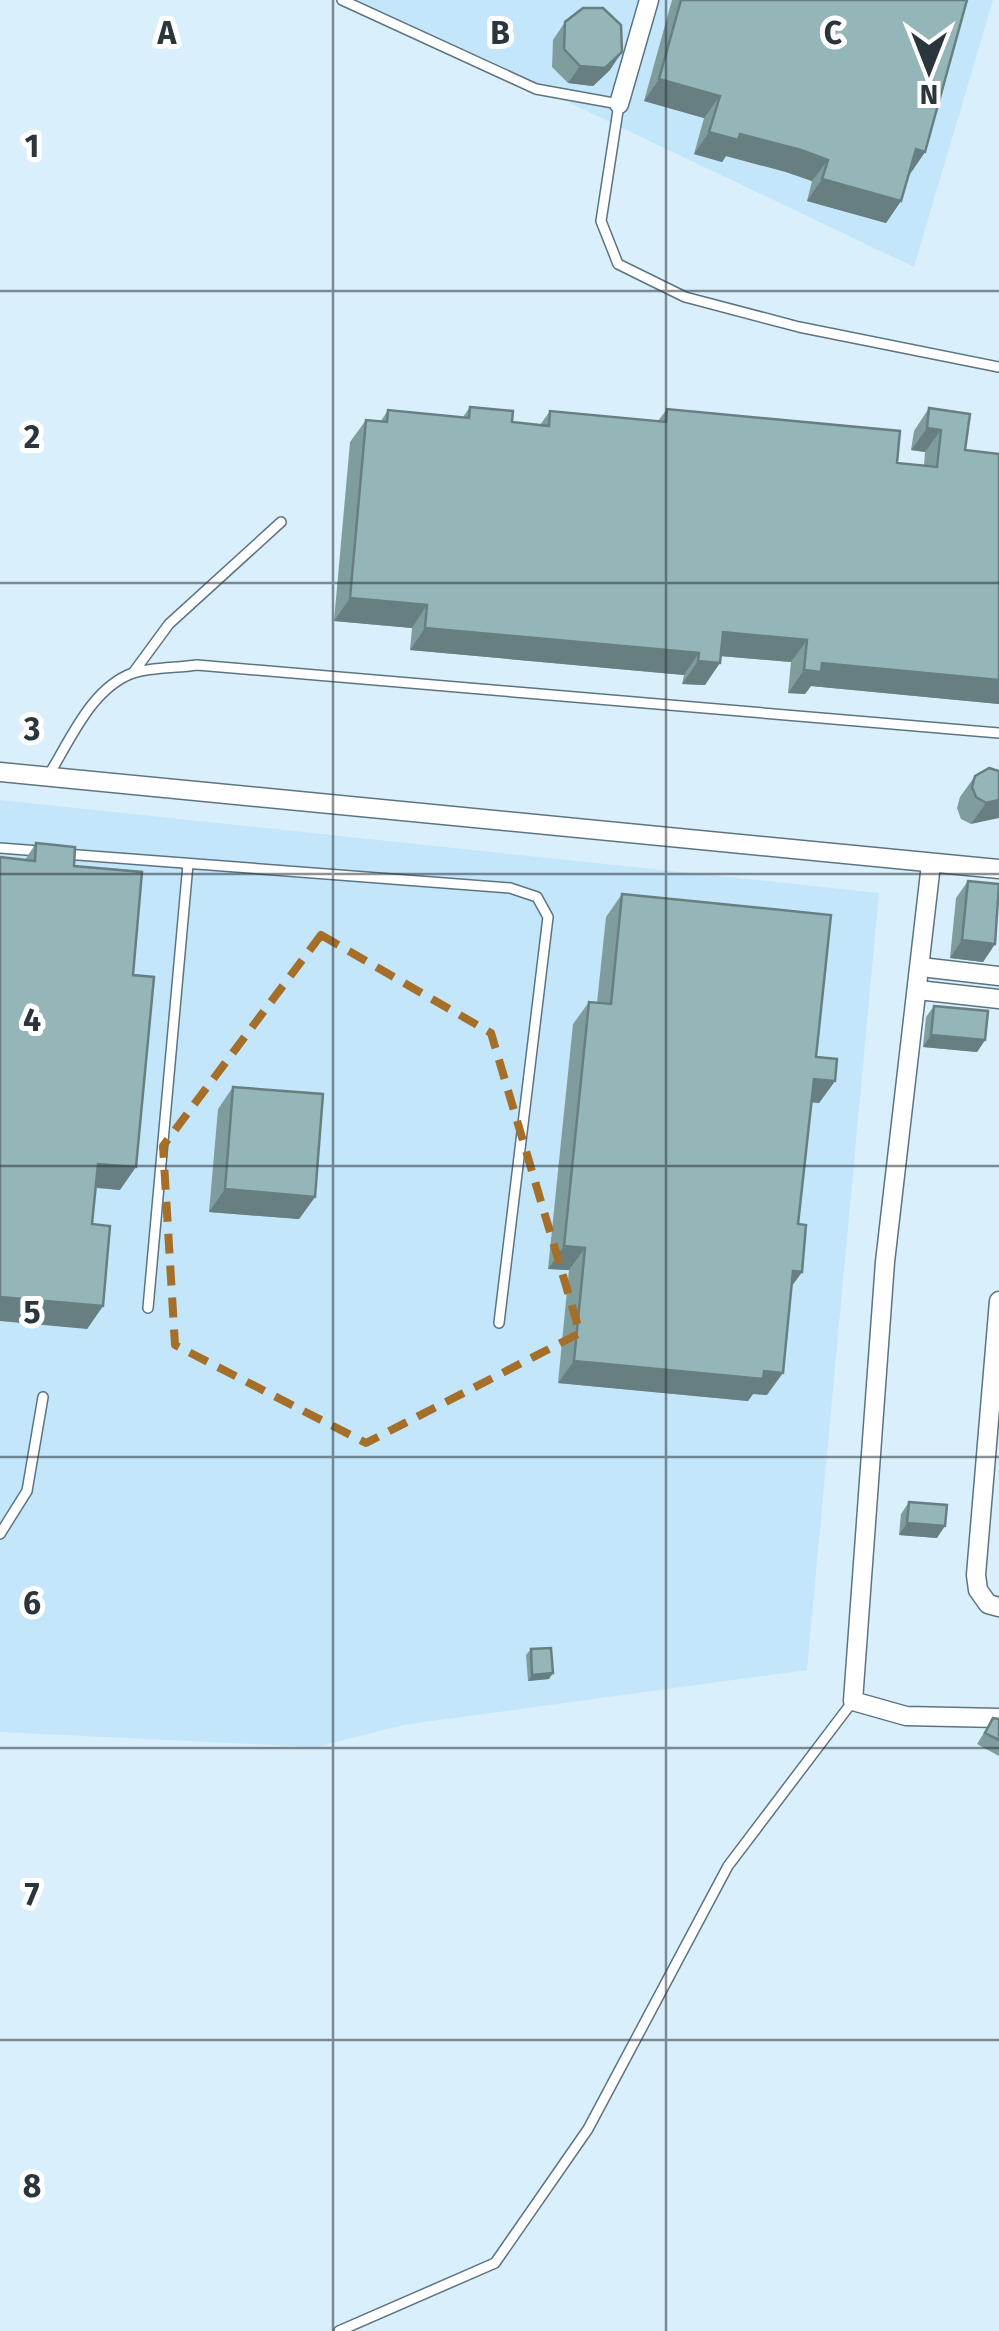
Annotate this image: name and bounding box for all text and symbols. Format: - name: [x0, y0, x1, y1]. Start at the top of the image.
- text: A: [157, 14, 178, 52]
- text: B: [490, 14, 510, 52]
- text: C: [824, 14, 843, 52]
- north arrow: [879, 20, 979, 120]
- text: N: [920, 78, 938, 111]
- text: 1: [25, 127, 39, 165]
- text: 2: [24, 418, 40, 456]
- text: 3: [23, 710, 40, 748]
- text: 4: [23, 1001, 41, 1039]
- text: 5: [23, 1293, 41, 1331]
- text: 6: [23, 1584, 41, 1622]
- text: 7: [25, 1875, 40, 1913]
- text: 8: [23, 2167, 41, 2205]

